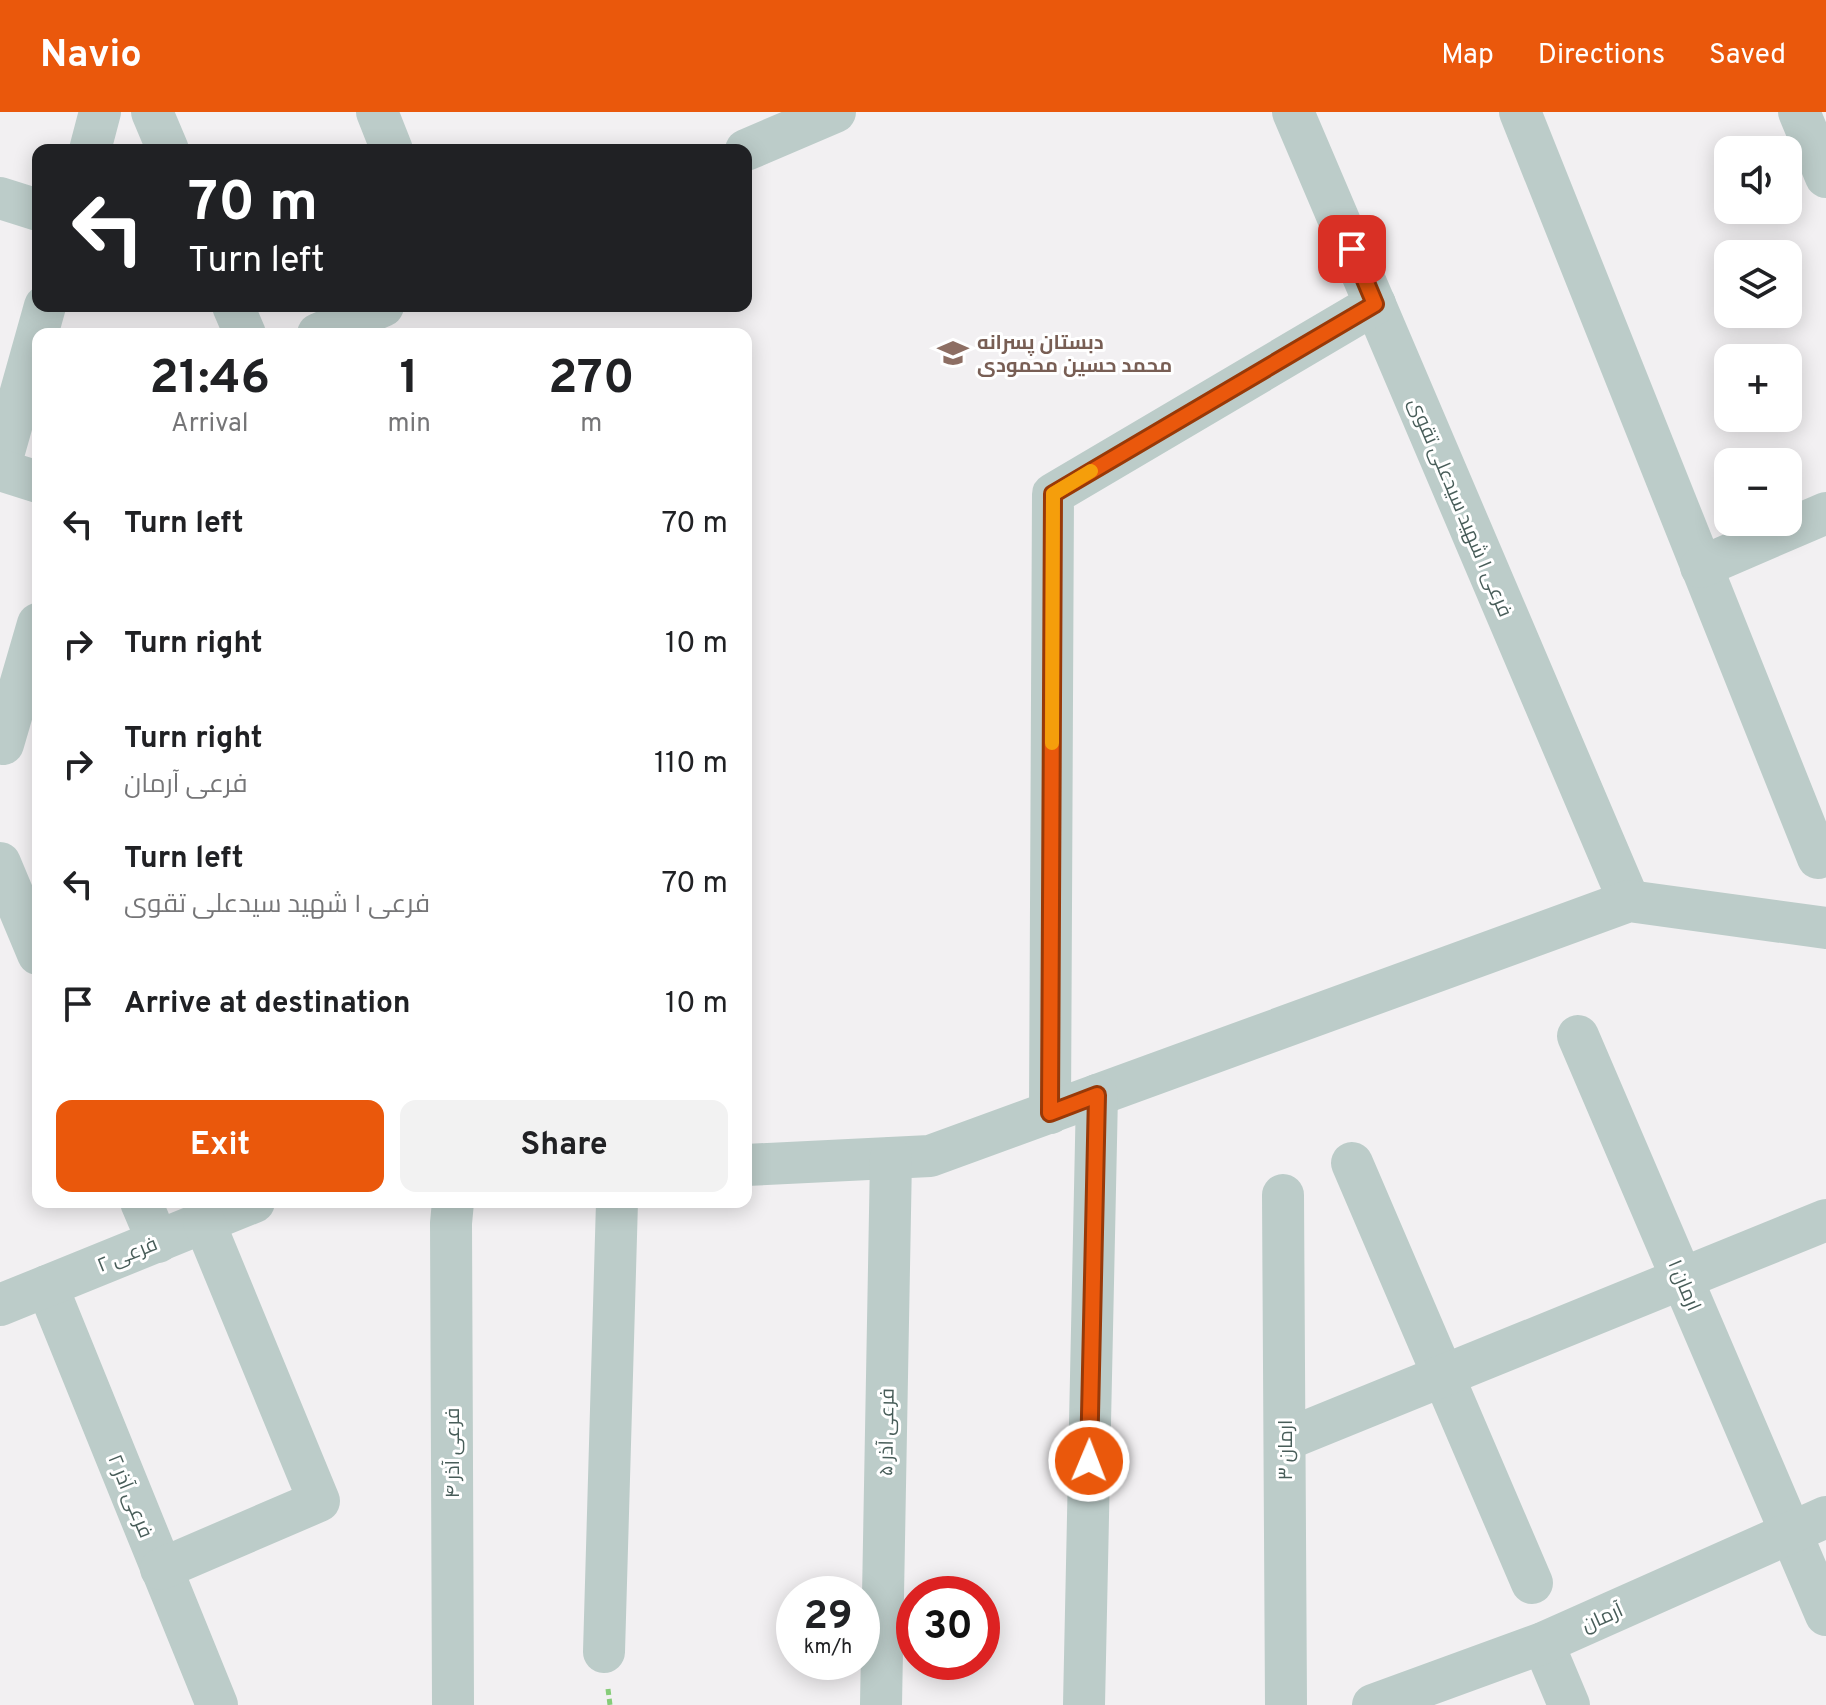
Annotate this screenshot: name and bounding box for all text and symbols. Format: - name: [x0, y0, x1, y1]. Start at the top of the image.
- text: Navio: [40, 32, 142, 81]
- text: Map: [1441, 38, 1494, 74]
- text: Directions: [1538, 38, 1665, 74]
- text: Saved: [1709, 38, 1786, 74]
- map controls: [1714, 136, 1802, 536]
- button: sound: [1714, 136, 1802, 224]
- text: 70 m: [188, 170, 318, 240]
- icon: left: [56, 176, 160, 280]
- pin: [1318, 215, 1386, 283]
- icon: arrive: [1330, 227, 1374, 271]
- text: Turn left: [188, 239, 325, 285]
- button: layers: [1714, 240, 1802, 328]
- place label: دبستان پسرانه محمد حسین محمودی: [977, 331, 1172, 380]
- school or university icon: دبستان پسرانه محمد حسین محمودی: [936, 336, 970, 370]
- button: +: [1714, 344, 1802, 432]
- text: 21:46: [149, 350, 270, 410]
- text: 1: [400, 350, 419, 410]
- text: 270: [548, 350, 635, 410]
- street label: فرعی ۱ شهید سیدعلی تقوی: [1401, 394, 1517, 621]
- text: Arrival: [171, 408, 249, 441]
- text: min: [388, 408, 431, 441]
- text: m: [580, 408, 602, 441]
- button: −: [1714, 448, 1802, 536]
- icon: left: [56, 502, 100, 546]
- text: Turn left: [124, 506, 244, 543]
- text: 70 m: [662, 506, 728, 543]
- icon: right: [56, 622, 100, 666]
- text: Turn right: [124, 626, 262, 663]
- text: 10 m: [665, 626, 728, 663]
- text: Turn right: [124, 721, 262, 758]
- icon: right: [56, 742, 100, 786]
- text: 110 m: [654, 746, 728, 783]
- text: فرعی آرمان: [124, 769, 248, 802]
- text: Turn left: [124, 841, 244, 878]
- icon: left: [56, 862, 100, 906]
- text: 70 m: [662, 866, 728, 903]
- text: فرعی ۱ شهید سیدعلی تقوی: [124, 889, 430, 922]
- icon: arrive: [56, 982, 100, 1026]
- text: Arrive at destination: [124, 986, 410, 1023]
- text: 10 m: [665, 986, 728, 1023]
- button: Exit: [56, 1100, 384, 1192]
- button: Share: [400, 1100, 728, 1192]
- street label: فرعی ۲: [94, 1232, 162, 1280]
- street label: ارمان ۱: [1661, 1256, 1706, 1316]
- street label: فرعی آذر ۵: [874, 1388, 902, 1476]
- street label: فرعی آذر ۴: [441, 1408, 467, 1498]
- position arrow: [1047, 1419, 1131, 1503]
- street label: ارمان ۳: [1274, 1420, 1300, 1480]
- street label: فرعی آذر ۲: [101, 1451, 158, 1542]
- speed limit sign: 30: [896, 1576, 1000, 1680]
- text: 29: [803, 1593, 853, 1643]
- street label: آرمان: [1578, 1598, 1628, 1639]
- text: km/h: [804, 1635, 852, 1661]

